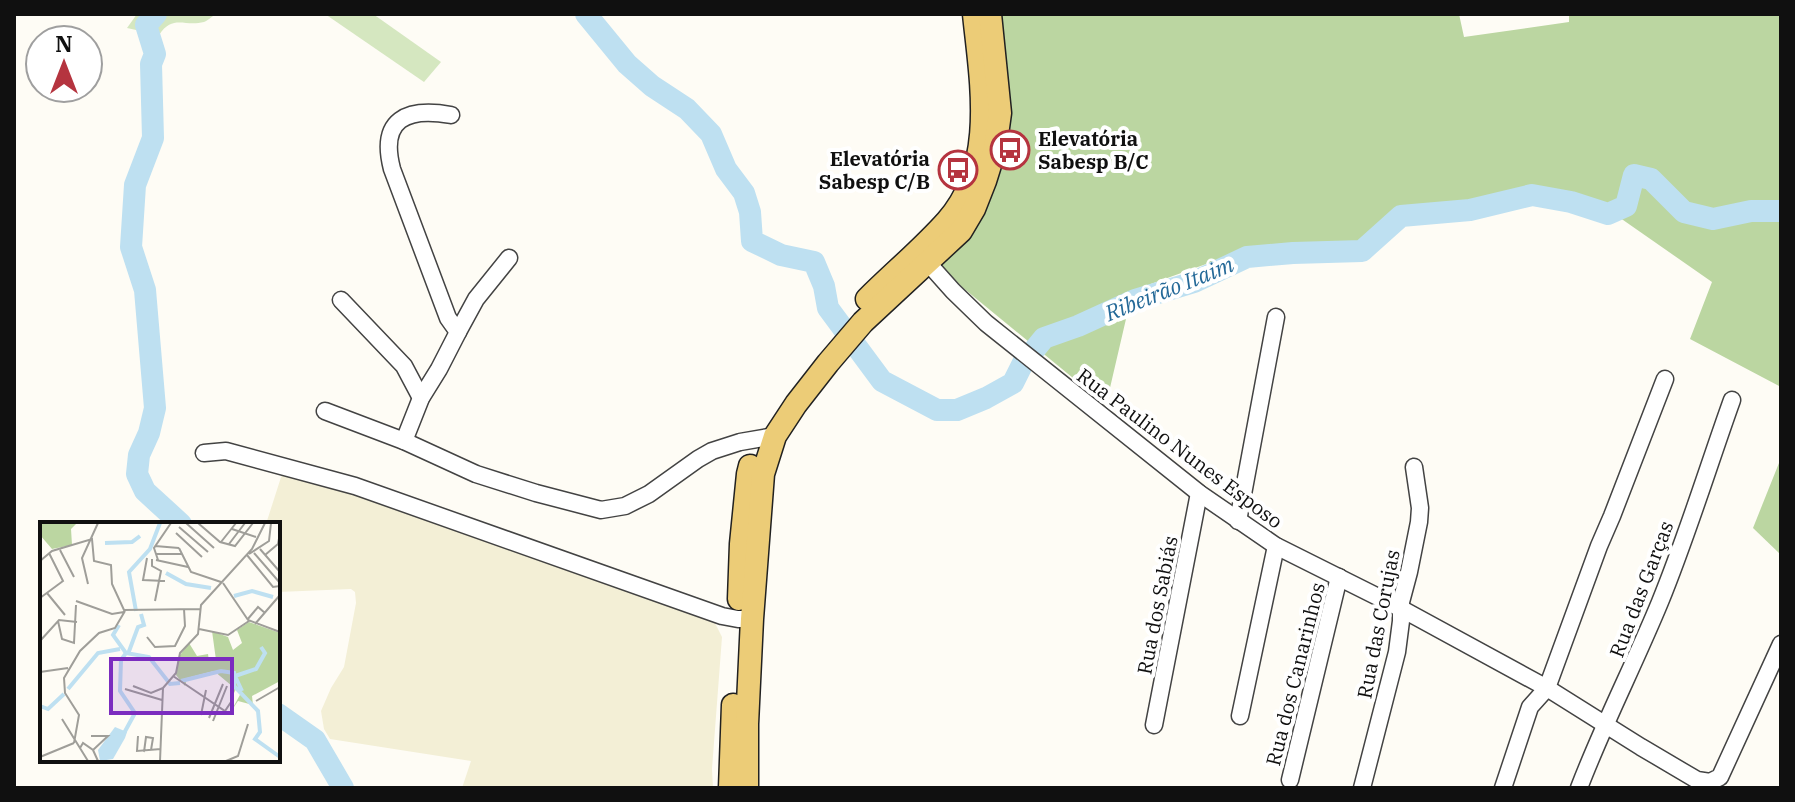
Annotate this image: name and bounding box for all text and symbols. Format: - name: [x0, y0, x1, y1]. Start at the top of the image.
- north arrow: [24, 24, 104, 104]
- text: N: [55, 29, 73, 58]
- place label: Elevatória Sabesp B/C: [1038, 125, 1149, 175]
- bus stop icon: Elevatória Sabesp B/C: [989, 129, 1031, 171]
- place label: Elevatória Sabesp C/B: [819, 145, 930, 195]
- bus stop icon: Elevatória Sabesp C/B: [937, 149, 979, 191]
- water label: Ribeirão Itaim: [1099, 249, 1238, 327]
- street label: Rua Paulino Nunes Esposo: [1072, 362, 1288, 534]
- street label: Rua das Garças: [1603, 517, 1679, 661]
- inset map: [40, 522, 280, 762]
- street label: Rua dos Sabiás: [1130, 533, 1184, 677]
- street label: Rua das Corujas: [1350, 547, 1406, 701]
- street label: Rua dos Canarinhos: [1259, 580, 1331, 768]

